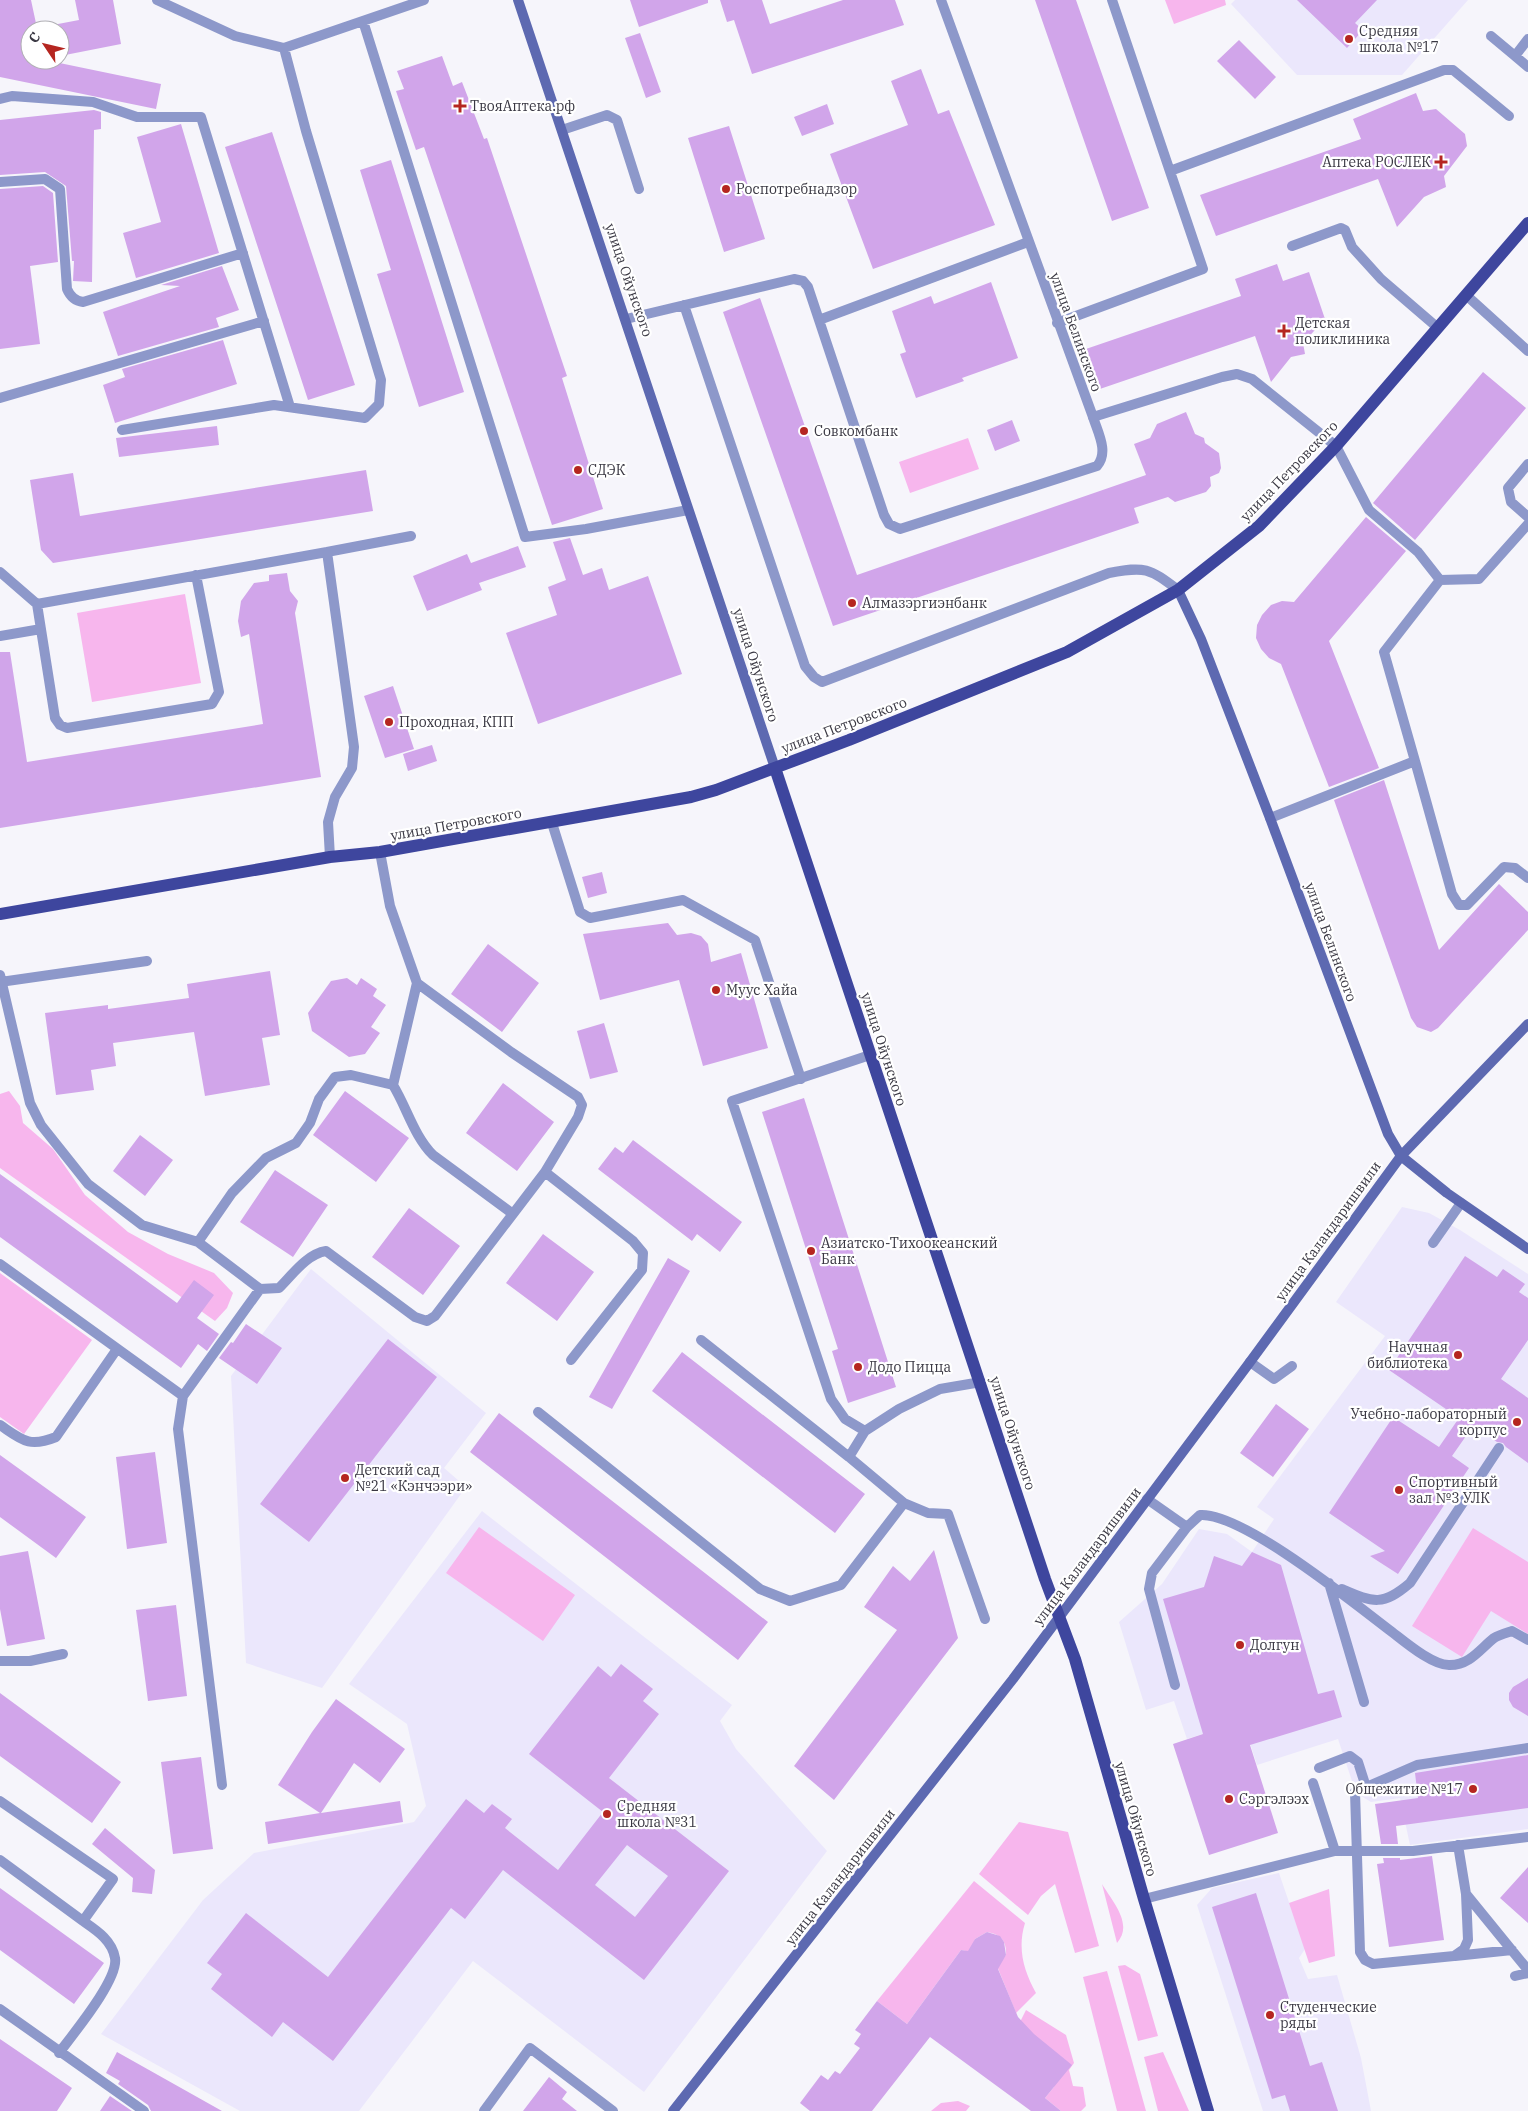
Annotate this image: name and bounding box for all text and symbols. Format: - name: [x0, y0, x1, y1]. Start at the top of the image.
- north arrow: [20, 20, 70, 70]
- place label: Средняя школа №17: [1359, 22, 1439, 56]
- text: С: [24, 29, 44, 47]
- marker: Средняя школа №17: [1343, 33, 1355, 45]
- place label: ТвояАптека.рф: [470, 97, 575, 115]
- marker: ТвояАптека.рф: [454, 100, 466, 112]
- place label: Аптека РОСЛЕК: [1322, 153, 1431, 171]
- marker: Аптека РОСЛЕК: [1435, 156, 1447, 168]
- place label: Роспотребнадзор: [736, 180, 857, 198]
- marker: Роспотребнадзор: [720, 183, 732, 195]
- street label: улица Ойунского: [601, 221, 657, 339]
- street label: улица Белинского: [1046, 270, 1106, 394]
- place label: Детская поликлиника: [1295, 314, 1390, 348]
- marker: Детская поликлиника: [1277, 324, 1291, 338]
- street label: улица Петровского: [1236, 417, 1342, 525]
- place label: Совкомбанк: [814, 422, 898, 440]
- marker: Совкомбанк: [798, 425, 810, 437]
- place label: СДЭК: [588, 461, 626, 479]
- marker: СДЭК: [572, 464, 584, 476]
- place label: Алмазэргиэнбанк: [862, 594, 987, 612]
- marker: Алмазэргиэнбанк: [846, 597, 858, 609]
- street label: улица Ойунского: [729, 606, 783, 724]
- street label: улица Петровского: [779, 693, 909, 757]
- place label: Проходная, КПП: [399, 713, 514, 731]
- marker: Проходная, КПП: [383, 716, 395, 728]
- street label: улица Петровского: [389, 804, 523, 844]
- street label: улица Белинского: [1301, 880, 1361, 1004]
- place label: Муус Хайа: [726, 981, 798, 999]
- marker: Муус Хайа: [710, 984, 722, 996]
- street label: улица Ойунского: [857, 990, 911, 1108]
- street label: улица Каландаришвили: [1271, 1158, 1385, 1304]
- place label: Азиатско-Тихоокеанский Банк: [821, 1234, 998, 1268]
- marker: Азиатско-Тихоокеанский Банк: [805, 1245, 817, 1257]
- place label: Научная библиотека: [1367, 1338, 1448, 1372]
- marker: Научная библиотека: [1452, 1349, 1464, 1361]
- place label: Додо Пицца: [868, 1358, 951, 1376]
- marker: Додо Пицца: [852, 1361, 864, 1373]
- street label: улица Ойунского: [986, 1374, 1040, 1492]
- place label: Учебно-лабораторный корпус: [1351, 1405, 1507, 1439]
- marker: Учебно-лабораторный корпус: [1511, 1416, 1523, 1428]
- place label: Детский сад №21 «Кэнчээри»: [355, 1461, 472, 1495]
- marker: Детский сад №21 «Кэнчээри»: [339, 1472, 351, 1484]
- place label: Спортивный зал №3 УЛК: [1409, 1473, 1498, 1507]
- street label: улица Каландаришвили: [1029, 1483, 1145, 1629]
- marker: Спортивный зал №3 УЛК: [1393, 1484, 1405, 1496]
- place label: Долгун: [1250, 1636, 1299, 1654]
- marker: Долгун: [1234, 1639, 1246, 1651]
- street label: улица Ойунского: [1111, 1760, 1161, 1879]
- place label: Общежитие №17: [1345, 1780, 1463, 1798]
- marker: Общежитие №17: [1467, 1783, 1479, 1795]
- place label: Сэргэлээх: [1239, 1790, 1309, 1808]
- marker: Сэргэлээх: [1223, 1793, 1235, 1805]
- place label: Средняя школа №31: [617, 1797, 697, 1831]
- street label: улица Каландаришвили: [781, 1805, 899, 1949]
- marker: Средняя школа №31: [601, 1808, 613, 1820]
- place label: Студенческие ряды: [1280, 1998, 1377, 2032]
- marker: Студенческие ряды: [1264, 2009, 1276, 2021]

